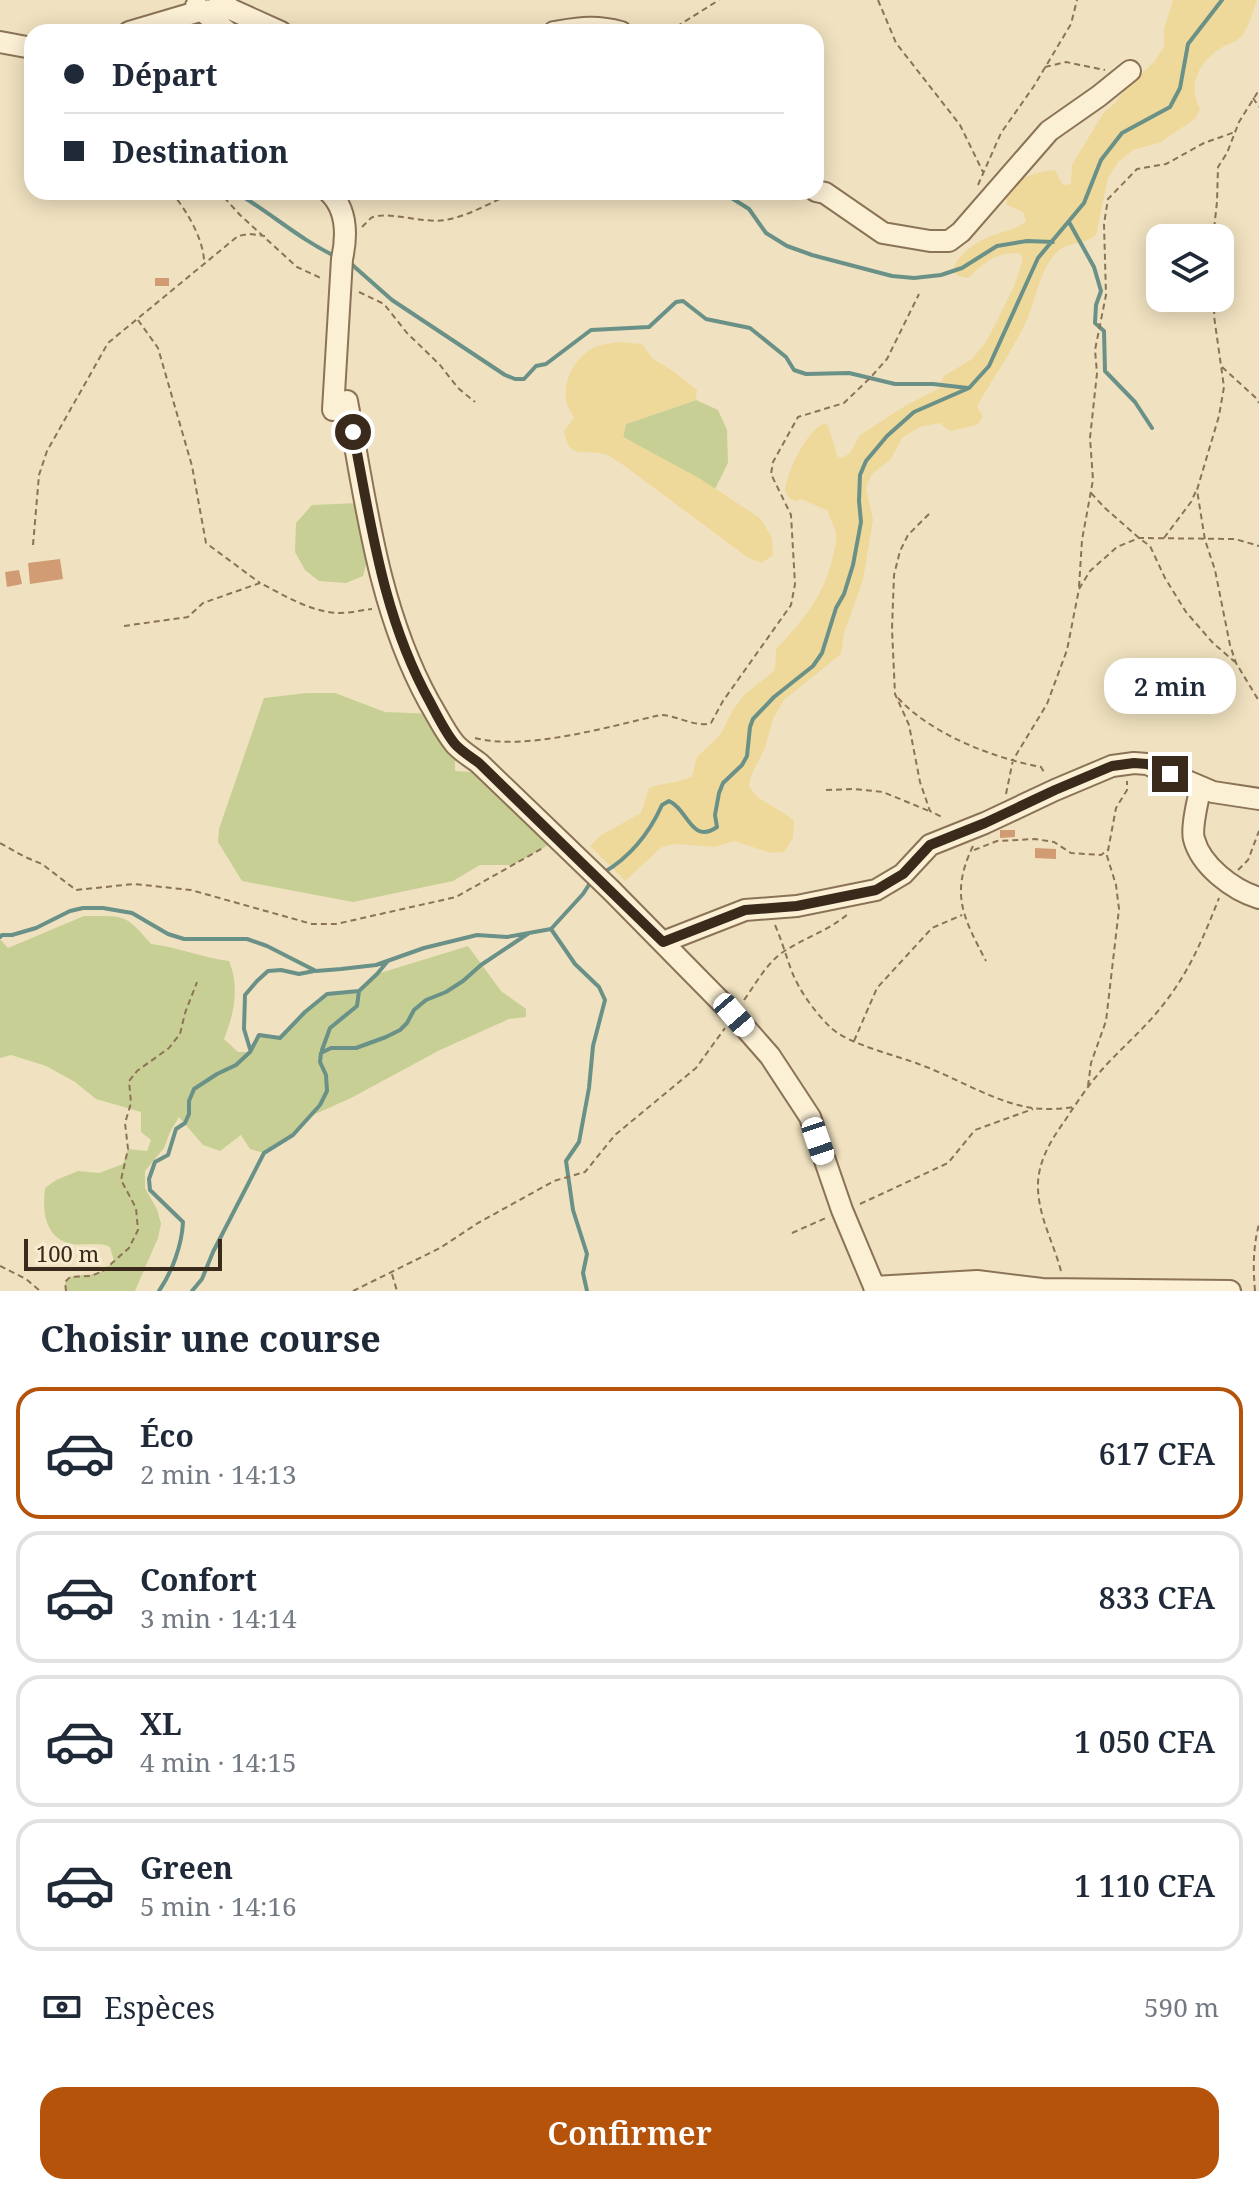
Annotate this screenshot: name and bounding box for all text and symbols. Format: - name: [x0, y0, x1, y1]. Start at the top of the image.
- text: Départ: [112, 54, 217, 95]
- text: Destination: [112, 131, 288, 172]
- map controls: [1146, 224, 1234, 312]
- button: layers: [1146, 224, 1234, 312]
- route start: [335, 414, 371, 450]
- callout: 2 min: [1104, 658, 1236, 714]
- text: 2 min: [1134, 668, 1206, 704]
- route end: [1152, 756, 1188, 792]
- car: [709, 989, 759, 1041]
- car: [799, 1114, 837, 1168]
- scale bar: [24, 1235, 222, 1271]
- text: 100 m: [36, 1238, 99, 1268]
- text: Choisir une course: [40, 1314, 381, 1363]
- text: Éco: [140, 1415, 194, 1456]
- icon: car: [44, 1417, 116, 1489]
- text: 617 CFA: [1099, 1433, 1215, 1474]
- text: 2 min · 14:13: [140, 1456, 297, 1492]
- text: Confort: [140, 1559, 257, 1600]
- icon: car: [44, 1561, 116, 1633]
- text: 833 CFA: [1099, 1577, 1215, 1618]
- text: 3 min · 14:14: [140, 1600, 297, 1636]
- text: XL: [140, 1703, 182, 1744]
- icon: car: [44, 1705, 116, 1777]
- text: 1 050 CFA: [1074, 1721, 1215, 1762]
- text: 4 min · 14:15: [140, 1744, 297, 1780]
- text: Green: [140, 1847, 233, 1888]
- icon: car: [44, 1849, 116, 1921]
- text: 1 110 CFA: [1074, 1865, 1215, 1906]
- text: 5 min · 14:16: [140, 1888, 297, 1924]
- icon: cash: [40, 1985, 84, 2029]
- text: Espèces: [104, 1987, 215, 2028]
- text: 590 m: [1144, 1989, 1219, 2025]
- button: Confirmer: [40, 2087, 1219, 2179]

